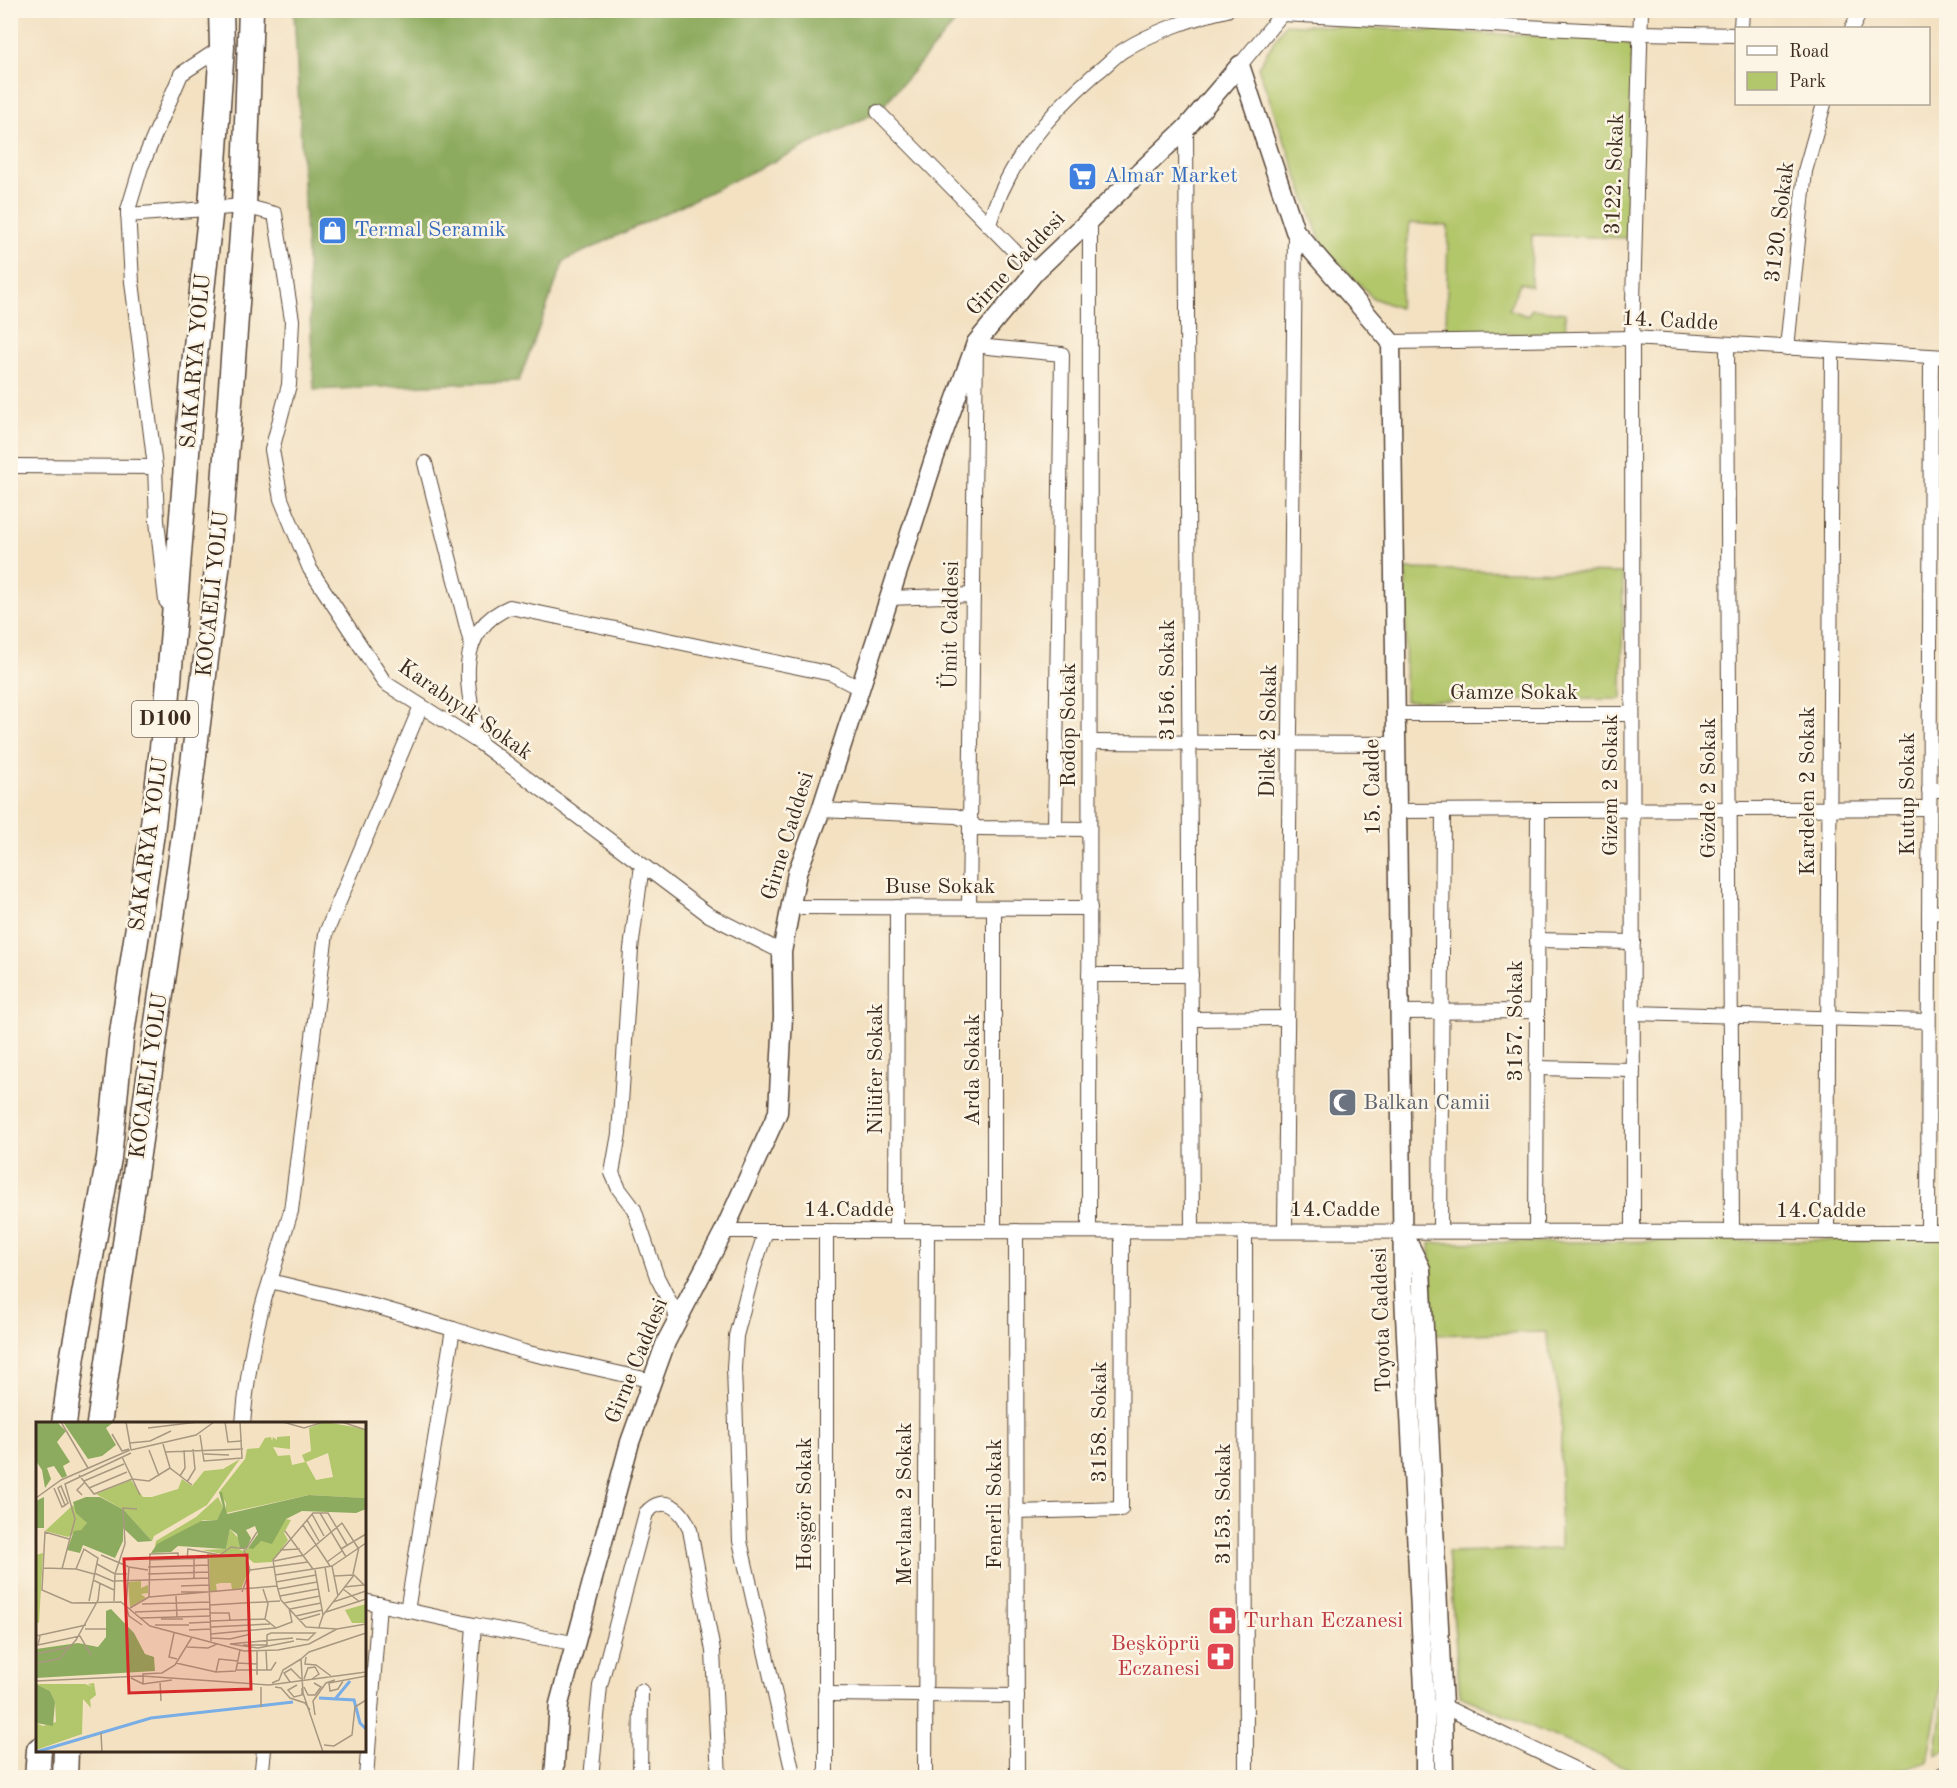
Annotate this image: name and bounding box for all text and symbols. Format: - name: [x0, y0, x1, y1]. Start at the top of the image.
- legend: [1735, 27, 1930, 105]
- text: Road: [1789, 43, 1829, 61]
- text: Park: [1789, 73, 1826, 91]
- street label: 3122. Sokak: [1602, 113, 1628, 235]
- supermarket icon: Almar Market: [1067, 160, 1099, 192]
- street label: 3120. Sokak: [1762, 160, 1798, 284]
- place label: Almar Market: [1104, 165, 1238, 187]
- street label: Girne Caddesi: [963, 208, 1069, 320]
- shop icon: Termal Seramik: [317, 214, 349, 246]
- place label: Termal Seramik: [354, 219, 506, 241]
- street label: SAKARYA YOLU: [177, 273, 215, 449]
- street label: 14. Cadde: [1621, 307, 1719, 335]
- street label: KOCAELİ YOLU: [190, 509, 233, 678]
- street label: Ümit Caddesi: [936, 560, 963, 689]
- street label: 3156. Sokak: [1157, 619, 1179, 741]
- street label: Karabıyık Sokak: [394, 656, 536, 764]
- street label: Rodop Sokak: [1058, 663, 1080, 787]
- street label: Dilek 2 Sokak: [1257, 664, 1281, 798]
- street label: Gamze Sokak: [1450, 682, 1578, 704]
- road number: D100: [132, 701, 198, 737]
- street label: Kardelen 2 Sokak: [1797, 706, 1819, 876]
- street label: Gizem 2 Sokak: [1600, 714, 1622, 856]
- street label: Gözde 2 Sokak: [1698, 717, 1720, 859]
- street label: Kutup Sokak: [1897, 732, 1919, 856]
- street label: 15. Cadde: [1361, 739, 1385, 835]
- street label: SAKARYA YOLU: [126, 756, 172, 932]
- street label: Girne Caddesi: [758, 769, 818, 903]
- street label: Buse Sokak: [884, 876, 996, 898]
- street label: 3157. Sokak: [1505, 960, 1527, 1082]
- street label: KOCAELİ YOLU: [123, 991, 172, 1160]
- street label: Nilüfer Sokak: [865, 1003, 887, 1135]
- street label: Arda Sokak: [962, 1014, 984, 1126]
- mosque icon: Balkan Camii: [1326, 1087, 1358, 1119]
- place label: Balkan Camii: [1363, 1092, 1490, 1114]
- street label: 14.Cadde: [804, 1199, 894, 1221]
- street label: 14.Cadde: [1290, 1199, 1380, 1221]
- street label: 14.Cadde: [1776, 1200, 1866, 1222]
- street label: Toyota Caddesi: [1368, 1247, 1396, 1393]
- street label: Girne Caddesi: [602, 1295, 672, 1427]
- street label: 3158. Sokak: [1089, 1361, 1111, 1483]
- inset map: [36, 1422, 366, 1752]
- street label: Mevlana 2 Sokak: [894, 1422, 916, 1586]
- street label: Hoşgör Sokak: [794, 1437, 816, 1571]
- street label: Fenerli Sokak: [984, 1439, 1006, 1569]
- street label: 3153. Sokak: [1213, 1443, 1235, 1565]
- pharmacy icon: Turhan Eczanesi: [1206, 1605, 1238, 1637]
- place label: Turhan Eczanesi: [1243, 1610, 1403, 1632]
- place label: Beşköprü Eczanesi: [1111, 1633, 1200, 1680]
- pharmacy icon: Beşköprü Eczanesi: [1205, 1641, 1237, 1673]

